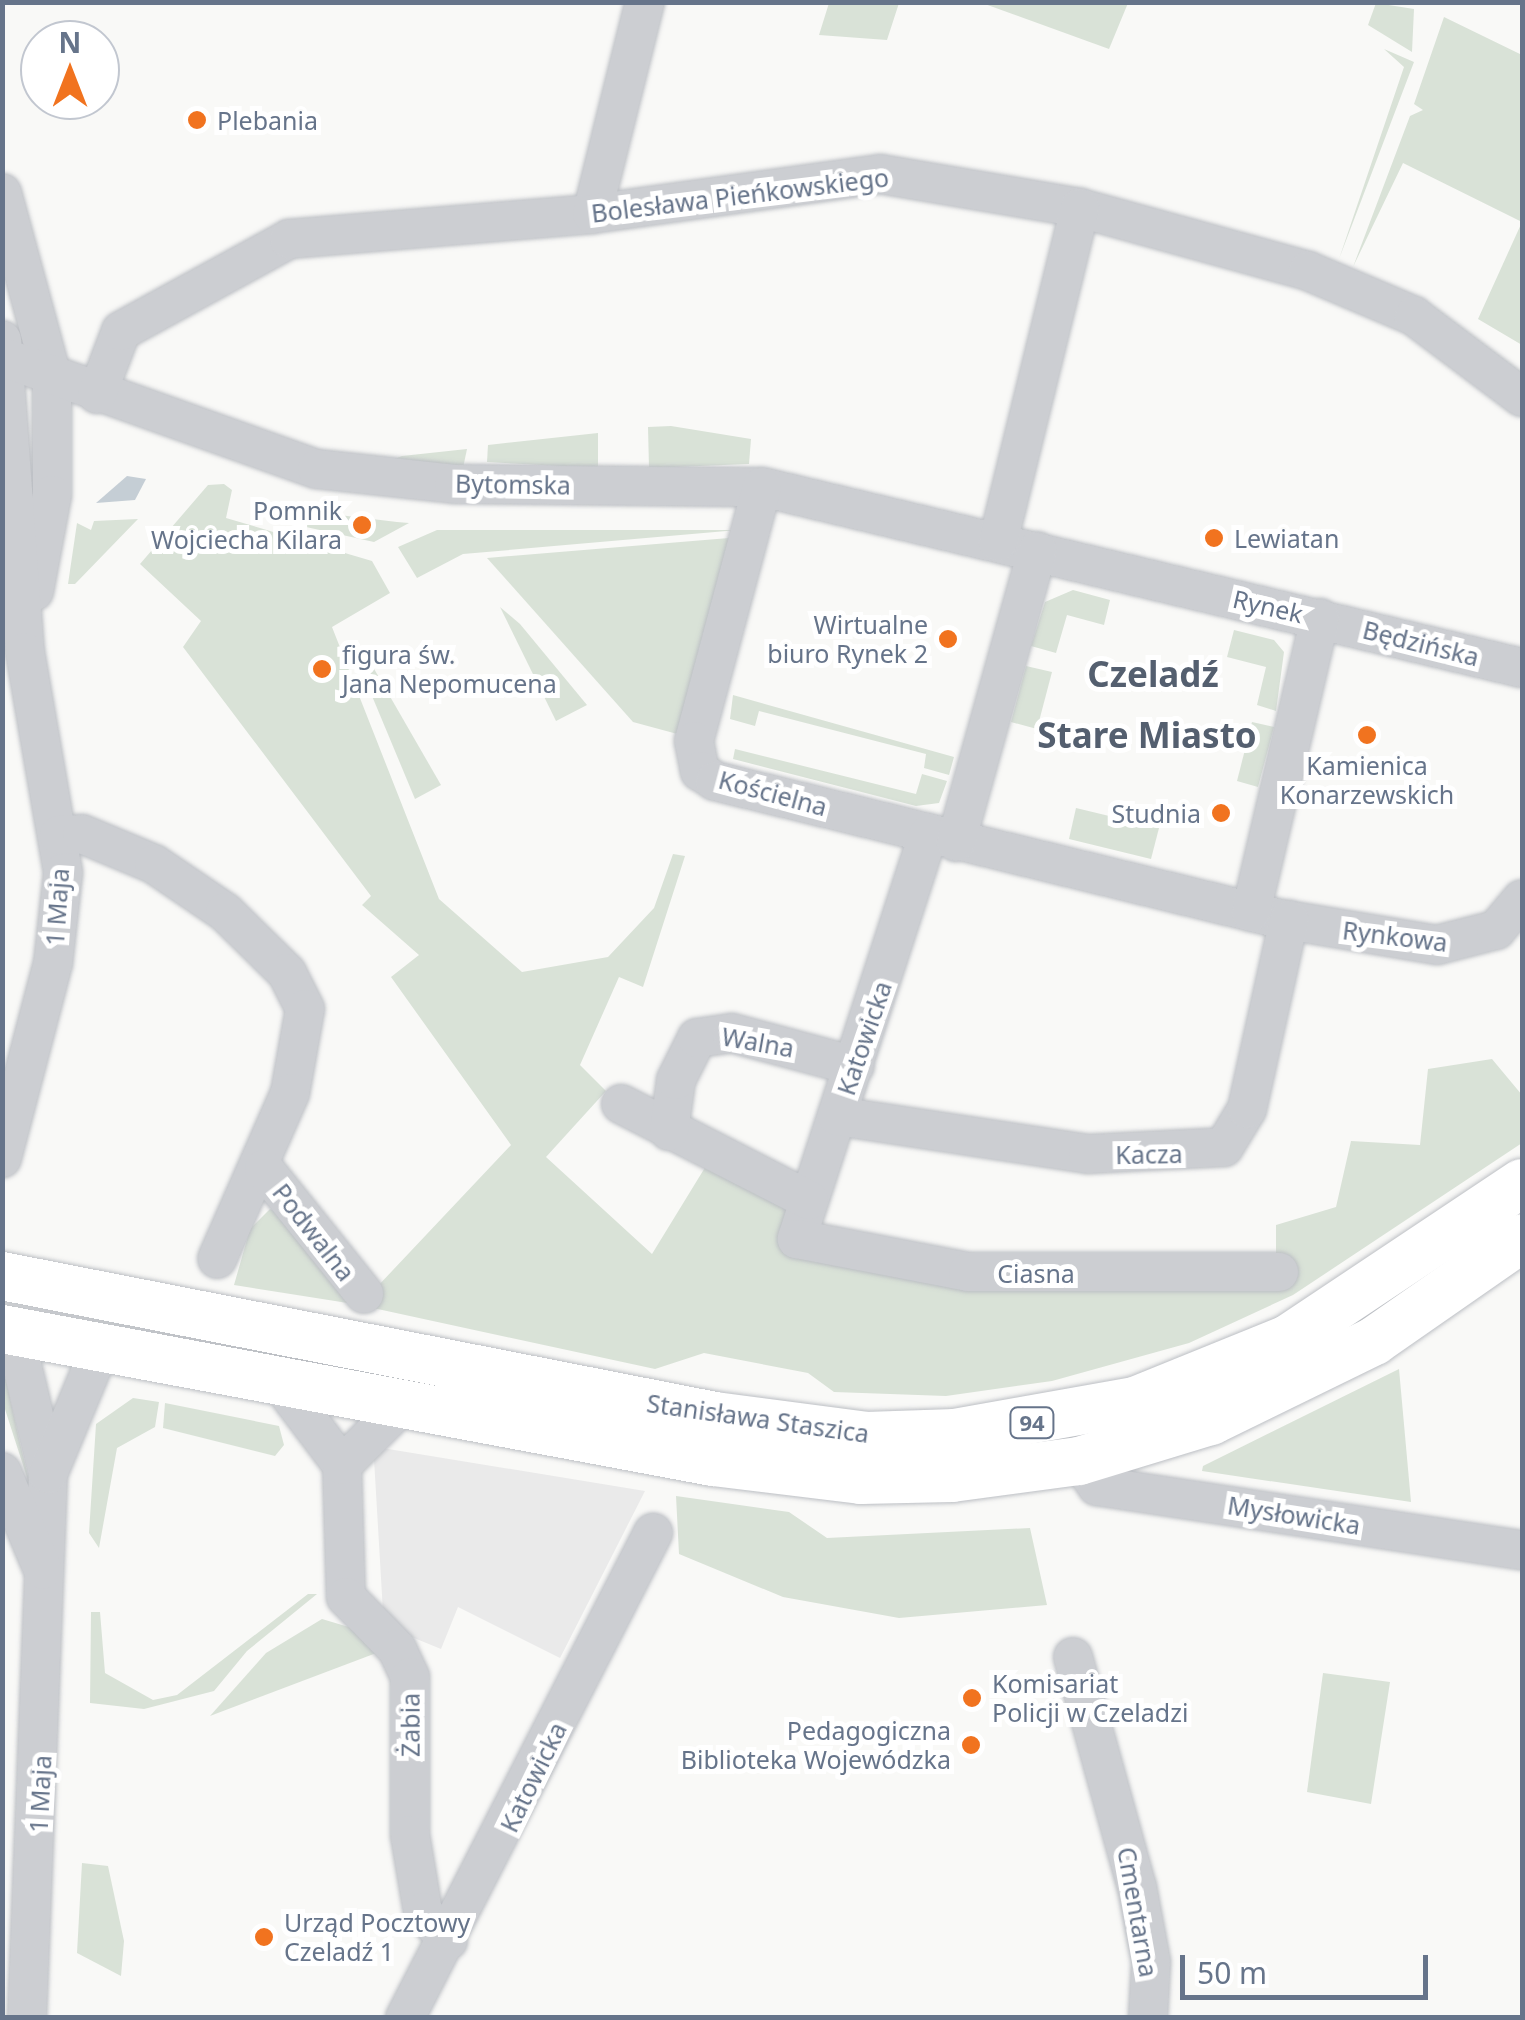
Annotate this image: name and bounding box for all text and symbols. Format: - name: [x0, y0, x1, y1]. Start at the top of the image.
- north arrow: [20, 20, 120, 120]
- text: N: [59, 23, 81, 61]
- place label: Plebania: [217, 105, 318, 135]
- marker: Plebania: [186, 109, 208, 131]
- street label: Bolesława Pieńkowskiego: [589, 162, 891, 228]
- street label: Bytomska: [455, 468, 571, 500]
- place label: Pomnik Wojciecha Kilara: [151, 496, 342, 555]
- marker: Pomnik Wojciecha Kilara: [351, 514, 373, 536]
- place label: Lewiatan: [1234, 523, 1339, 553]
- marker: Lewiatan: [1203, 527, 1225, 549]
- street label: Rynek: [1230, 583, 1306, 629]
- place label: Wirtualne biuro Rynek 2: [767, 610, 928, 669]
- street label: Będzińska: [1360, 614, 1482, 672]
- marker: Wirtualne biuro Rynek 2: [937, 628, 959, 650]
- place label: figura św. Jana Nepomucena: [342, 640, 557, 699]
- district label: Czeladź: [1087, 653, 1219, 695]
- marker: figura św. Jana Nepomucena: [311, 658, 333, 680]
- district label: Stare Miasto: [1037, 714, 1257, 756]
- marker: Kamienica Konarzewskich: [1356, 724, 1378, 746]
- place label: Kamienica Konarzewskich: [1280, 751, 1454, 810]
- street label: Kościelna: [715, 764, 831, 822]
- place label: Studnia: [1112, 798, 1201, 828]
- marker: Studnia: [1210, 802, 1232, 824]
- street label: 1 Maja: [39, 867, 75, 947]
- street label: Rynkowa: [1341, 915, 1449, 957]
- street label: Katowicka: [831, 977, 897, 1099]
- street label: Walna: [720, 1021, 796, 1063]
- street label: Kacza: [1115, 1138, 1183, 1170]
- street label: Podwalna: [267, 1177, 361, 1287]
- street label: Ciasna: [997, 1258, 1075, 1288]
- street label: Stanisława Staszica: [645, 1388, 871, 1448]
- road number: 94: [1007, 1406, 1057, 1440]
- street label: Mysłowicka: [1226, 1490, 1362, 1540]
- place label: Komisariat Policji w Czeladzi: [992, 1669, 1188, 1728]
- marker: Komisariat Policji w Czeladzi: [961, 1687, 983, 1709]
- street label: Żabia: [395, 1693, 425, 1757]
- place label: Pedagogiczna Biblioteka Wojewódzka: [681, 1716, 951, 1775]
- street label: Katowicka: [494, 1717, 572, 1837]
- marker: Pedagogiczna Biblioteka Wojewódzka: [960, 1734, 982, 1756]
- street label: 1 Maja: [23, 1754, 57, 1834]
- street label: Cmentarna: [1112, 1845, 1164, 1979]
- place label: Urząd Pocztowy Czeladź 1: [284, 1908, 470, 1967]
- marker: Urząd Pocztowy Czeladź 1: [253, 1926, 275, 1948]
- scale bar: [1185, 1935, 1432, 1997]
- text: 50 m: [1197, 1952, 1267, 1993]

